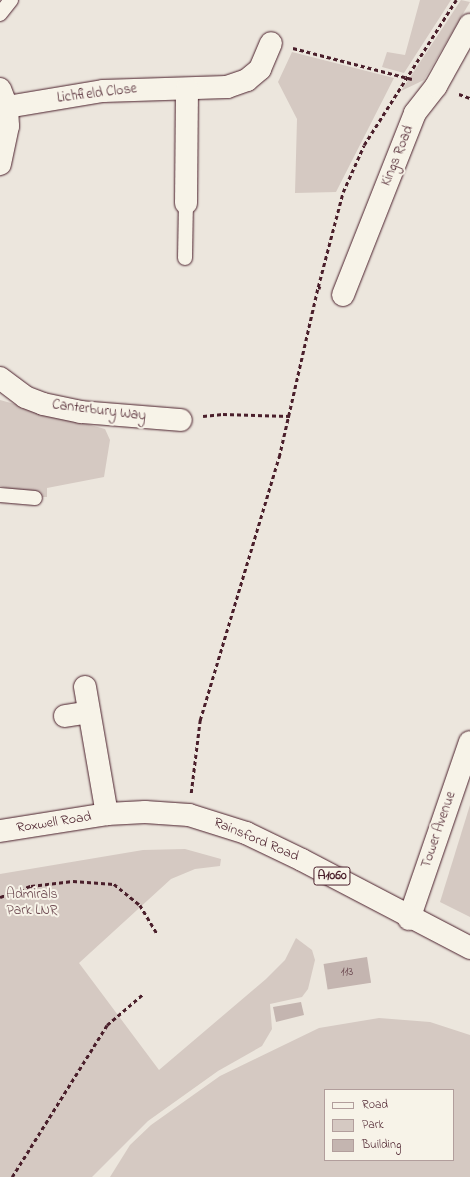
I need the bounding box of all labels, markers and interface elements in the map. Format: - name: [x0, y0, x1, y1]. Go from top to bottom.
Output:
- street label: Lichfield Close: [56, 81, 138, 107]
- street label: Kings Road: [378, 123, 418, 189]
- street label: Canterbury Way: [51, 397, 147, 425]
- street label: Tower Avenue: [418, 789, 460, 871]
- street label: Roxwell Road: [15, 809, 93, 837]
- street label: Rainsford Road: [211, 815, 301, 865]
- road number: A1060: [313, 865, 351, 887]
- park label: Admirals Park LNR: [6, 887, 58, 920]
- house number: 113: [341, 966, 353, 980]
- legend: [324, 1089, 454, 1161]
- text: Road: [362, 1096, 388, 1114]
- text: Park: [362, 1116, 384, 1134]
- text: Building: [362, 1136, 401, 1154]

